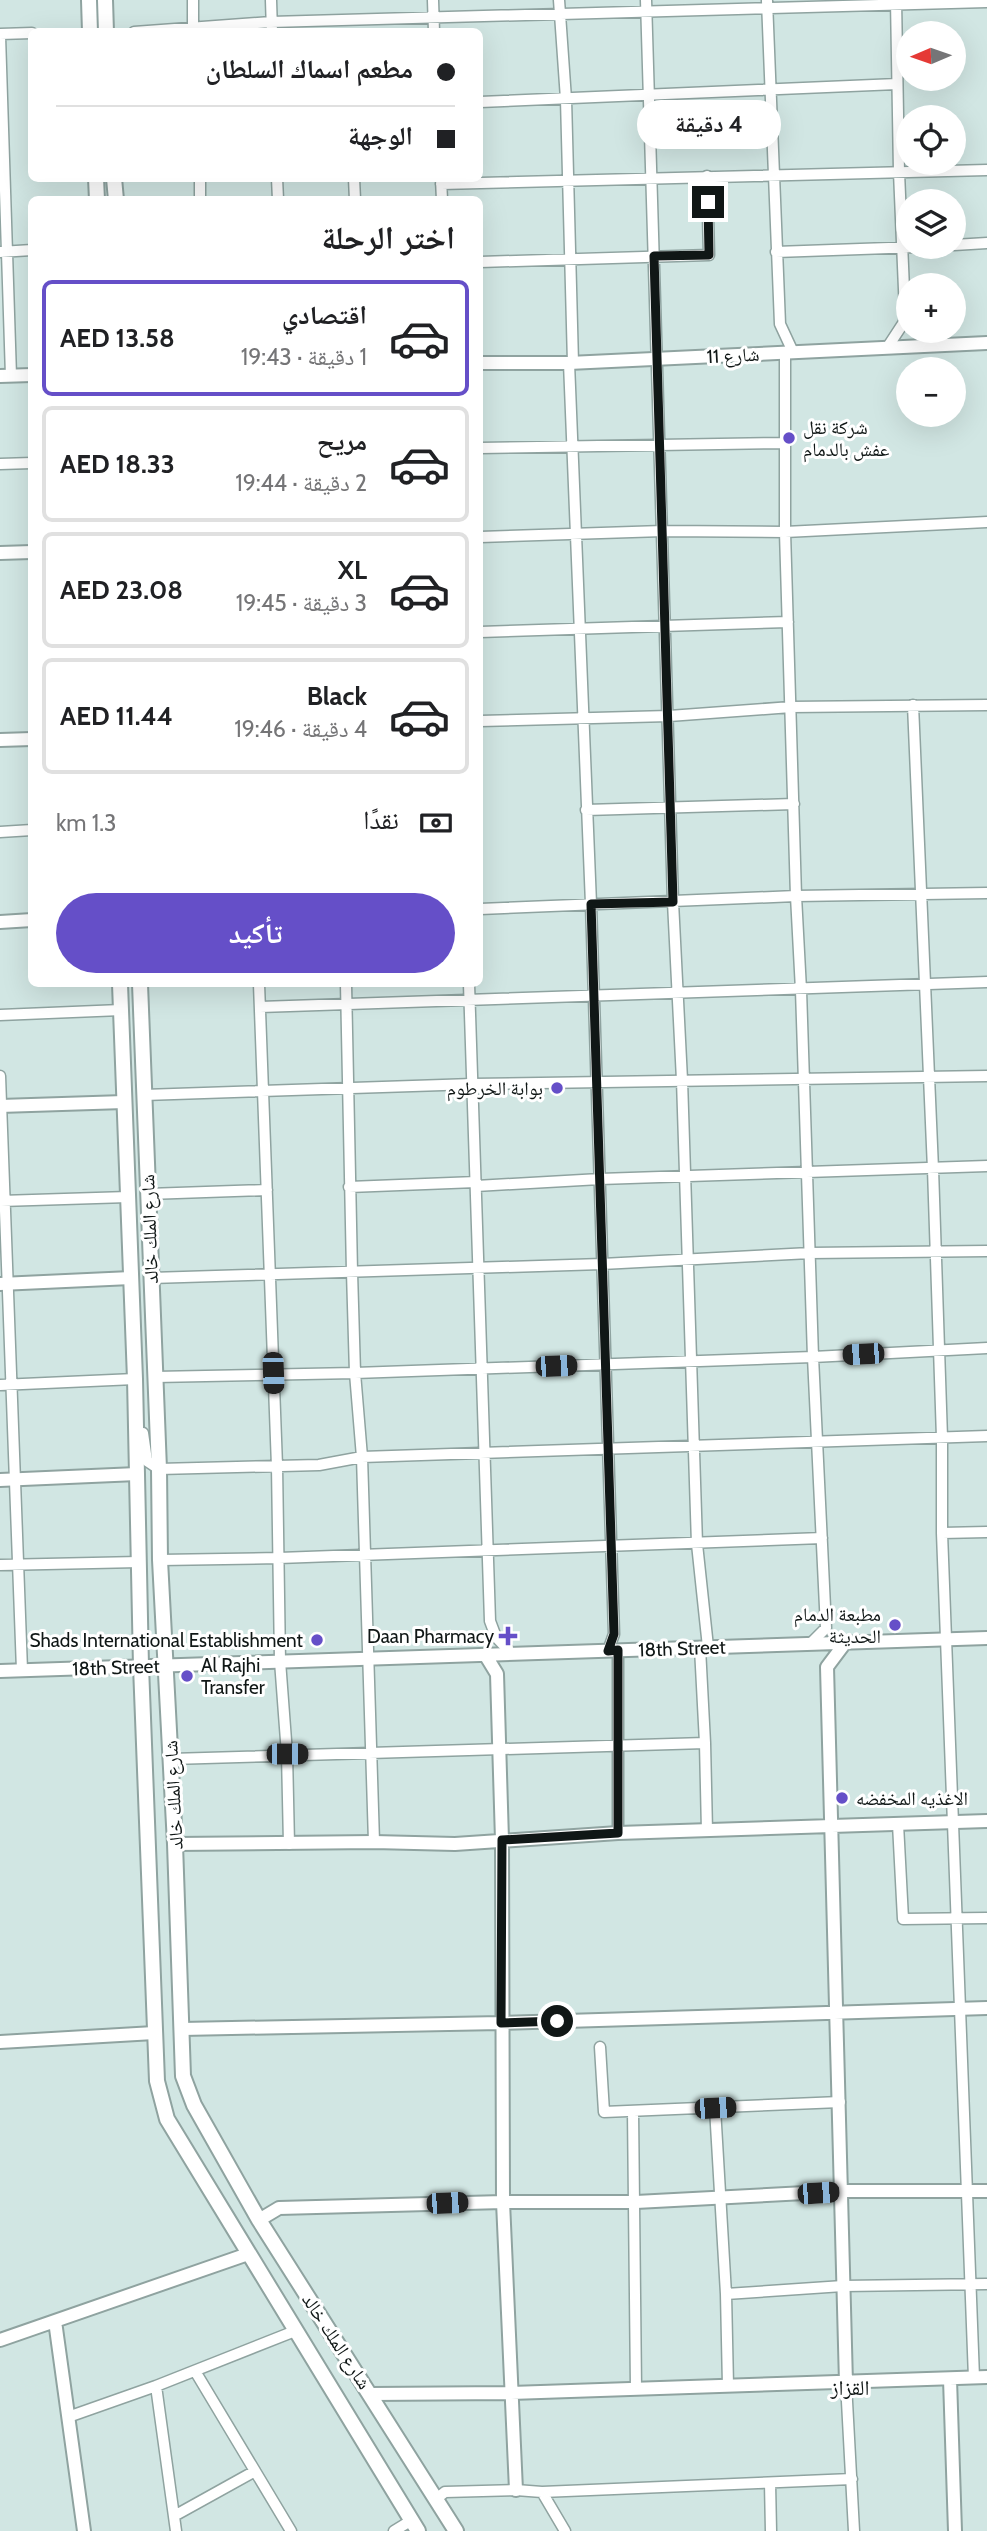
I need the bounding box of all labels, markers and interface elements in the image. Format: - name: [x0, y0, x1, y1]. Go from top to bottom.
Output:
- north arrow: [896, 21, 966, 91]
- map controls: [896, 21, 966, 427]
- text: مطعم اسماك السلطان: [206, 53, 413, 85]
- callout: 4 دقيقة: [636, 100, 780, 150]
- button: locate: [896, 105, 966, 175]
- text: 4 دقيقة: [675, 110, 743, 138]
- text: الوجهة: [348, 120, 413, 152]
- route end: [692, 186, 724, 218]
- button: layers: [896, 189, 966, 259]
- text: اختر الرحلة: [322, 218, 455, 257]
- button: +: [896, 273, 966, 343]
- text: اقتصادي: [282, 299, 367, 331]
- icon: car: [388, 307, 451, 370]
- text: AED 13.58: [60, 322, 175, 354]
- text: 1 دقيقة · 19:43: [241, 343, 367, 371]
- street label: شارع 11: [706, 343, 760, 368]
- button: −: [896, 357, 966, 427]
- place label: شركة نقل عفش بالدمام: [803, 416, 890, 463]
- text: مريح: [317, 425, 367, 457]
- marker: شركة نقل عفش بالدمام: [781, 430, 797, 446]
- icon: car: [388, 433, 451, 496]
- text: AED 18.33: [60, 448, 175, 480]
- text: 2 دقيقة · 19:44: [235, 469, 367, 497]
- text: XL: [338, 554, 367, 586]
- icon: car: [388, 559, 451, 622]
- text: AED 23.08: [60, 574, 183, 606]
- text: 3 دقيقة · 19:45: [236, 589, 367, 617]
- text: Black: [307, 680, 367, 712]
- icon: car: [388, 685, 451, 748]
- text: AED 11.44: [60, 700, 173, 732]
- text: 4 دقيقة · 19:46: [234, 715, 367, 743]
- text: نقدًا: [363, 804, 399, 836]
- icon: cash: [417, 804, 455, 842]
- text: 1.3 km: [56, 809, 116, 837]
- button: تأكيد: [56, 893, 455, 973]
- place label: بوابة الخرطوم: [447, 1077, 543, 1102]
- marker: بوابة الخرطوم: [549, 1080, 565, 1096]
- street label: شارع الملك خالد: [136, 1174, 163, 1284]
- car: [842, 1342, 885, 1366]
- car: [262, 1352, 285, 1394]
- car: [535, 1355, 578, 1377]
- place label: مطبعة الدمام الحديثة: [794, 1603, 881, 1648]
- marker: مطبعة الدمام الحديثة: [887, 1617, 903, 1633]
- place label: Daan Pharmacy: [367, 1625, 494, 1648]
- marker: Daan Pharmacy: [500, 1628, 516, 1644]
- place label: Shads International Establishment: [29, 1629, 304, 1652]
- marker: Shads International Establishment: [309, 1632, 325, 1648]
- street label: 18th Street: [638, 1635, 727, 1662]
- street label: 18th Street: [72, 1654, 161, 1681]
- place label: Al Rajhi Transfer: [201, 1654, 265, 1699]
- marker: Al Rajhi Transfer: [179, 1668, 195, 1684]
- street label: شارع الملك خالد: [159, 1740, 188, 1850]
- car: [267, 1744, 309, 1765]
- place label: الاغذيه المخفضه: [856, 1787, 968, 1810]
- marker: الاغذيه المخفضه: [834, 1790, 850, 1806]
- route start: [541, 2005, 573, 2037]
- car: [694, 2096, 737, 2120]
- car: [797, 2181, 840, 2205]
- car: [426, 2192, 469, 2214]
- street label: شارع الملك خالد: [297, 2289, 376, 2394]
- district label: القزاز: [829, 2375, 870, 2400]

